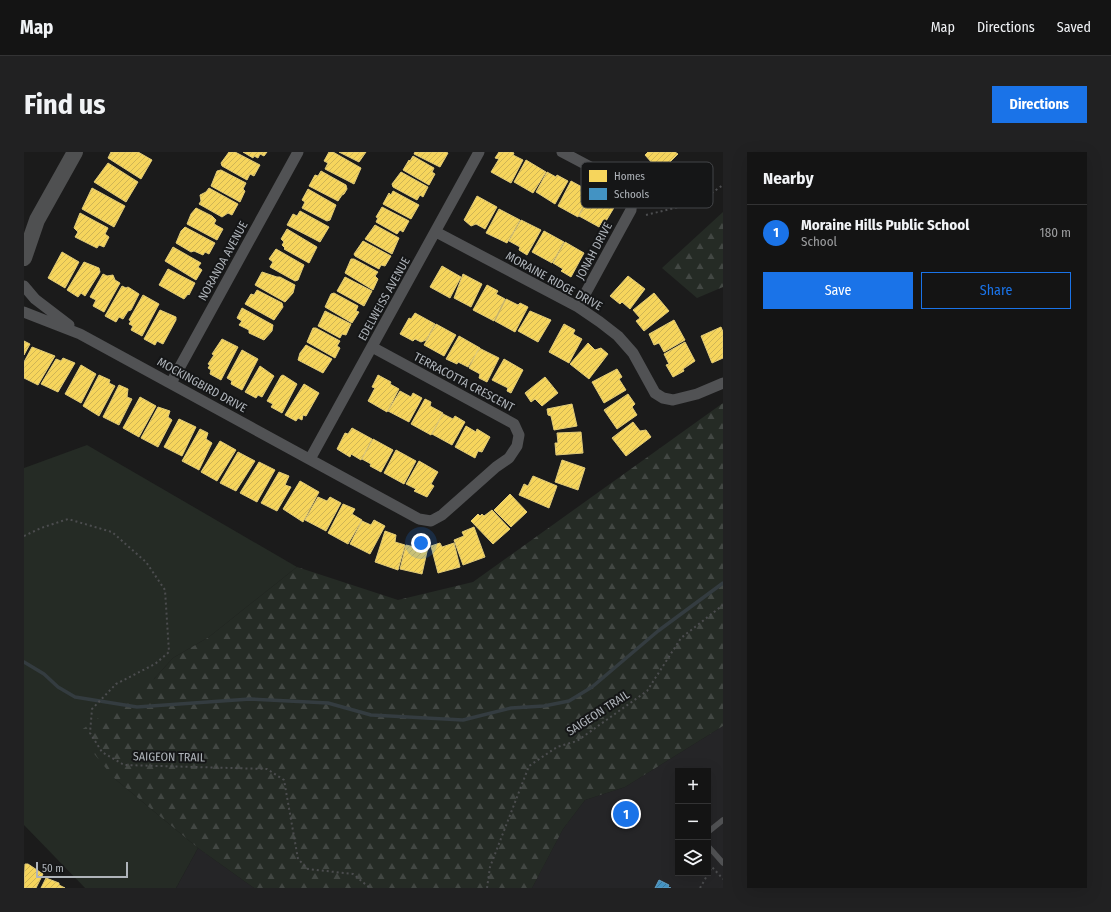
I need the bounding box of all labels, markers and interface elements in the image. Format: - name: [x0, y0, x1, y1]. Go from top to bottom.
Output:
- text: Map: [20, 16, 53, 39]
- text: Map: [931, 19, 955, 36]
- text: Directions: [977, 19, 1035, 36]
- text: Saved: [1057, 19, 1091, 36]
- button: Directions: [992, 86, 1087, 123]
- text: Find us: [24, 88, 106, 121]
- legend: [581, 162, 713, 208]
- text: Nearby: [763, 168, 814, 189]
- text: Homes: [614, 170, 645, 183]
- text: Schools: [614, 188, 649, 201]
- text: Moraine Hills Public School: [801, 216, 969, 234]
- street label: NORANDA AVENUE: [195, 218, 251, 303]
- street label: JONAH DRIVE: [573, 220, 615, 282]
- text: 1: [773, 225, 779, 240]
- text: 180 m: [1040, 225, 1071, 240]
- text: School: [801, 234, 837, 249]
- street label: MORAINE RIDGE DRIVE: [503, 249, 605, 313]
- street label: EDELWEISS AVENUE: [355, 255, 413, 343]
- button: Save: [763, 272, 913, 309]
- button: Share: [921, 272, 1071, 309]
- street label: TERRACOTTA CRESCENT: [411, 350, 517, 415]
- street label: MOCKINGBIRD DRIVE: [155, 355, 250, 416]
- your location: [411, 533, 431, 553]
- street label: SAIGEON TRAIL: [564, 687, 633, 739]
- street label: SAIGEON TRAIL: [133, 749, 206, 765]
- map controls: [675, 768, 711, 876]
- button: +: [675, 768, 711, 804]
- pin: 1: [613, 799, 639, 829]
- button: −: [675, 804, 711, 840]
- button: layers: [675, 840, 711, 876]
- scale bar: [36, 860, 128, 879]
- text: 50 m: [42, 862, 64, 875]

